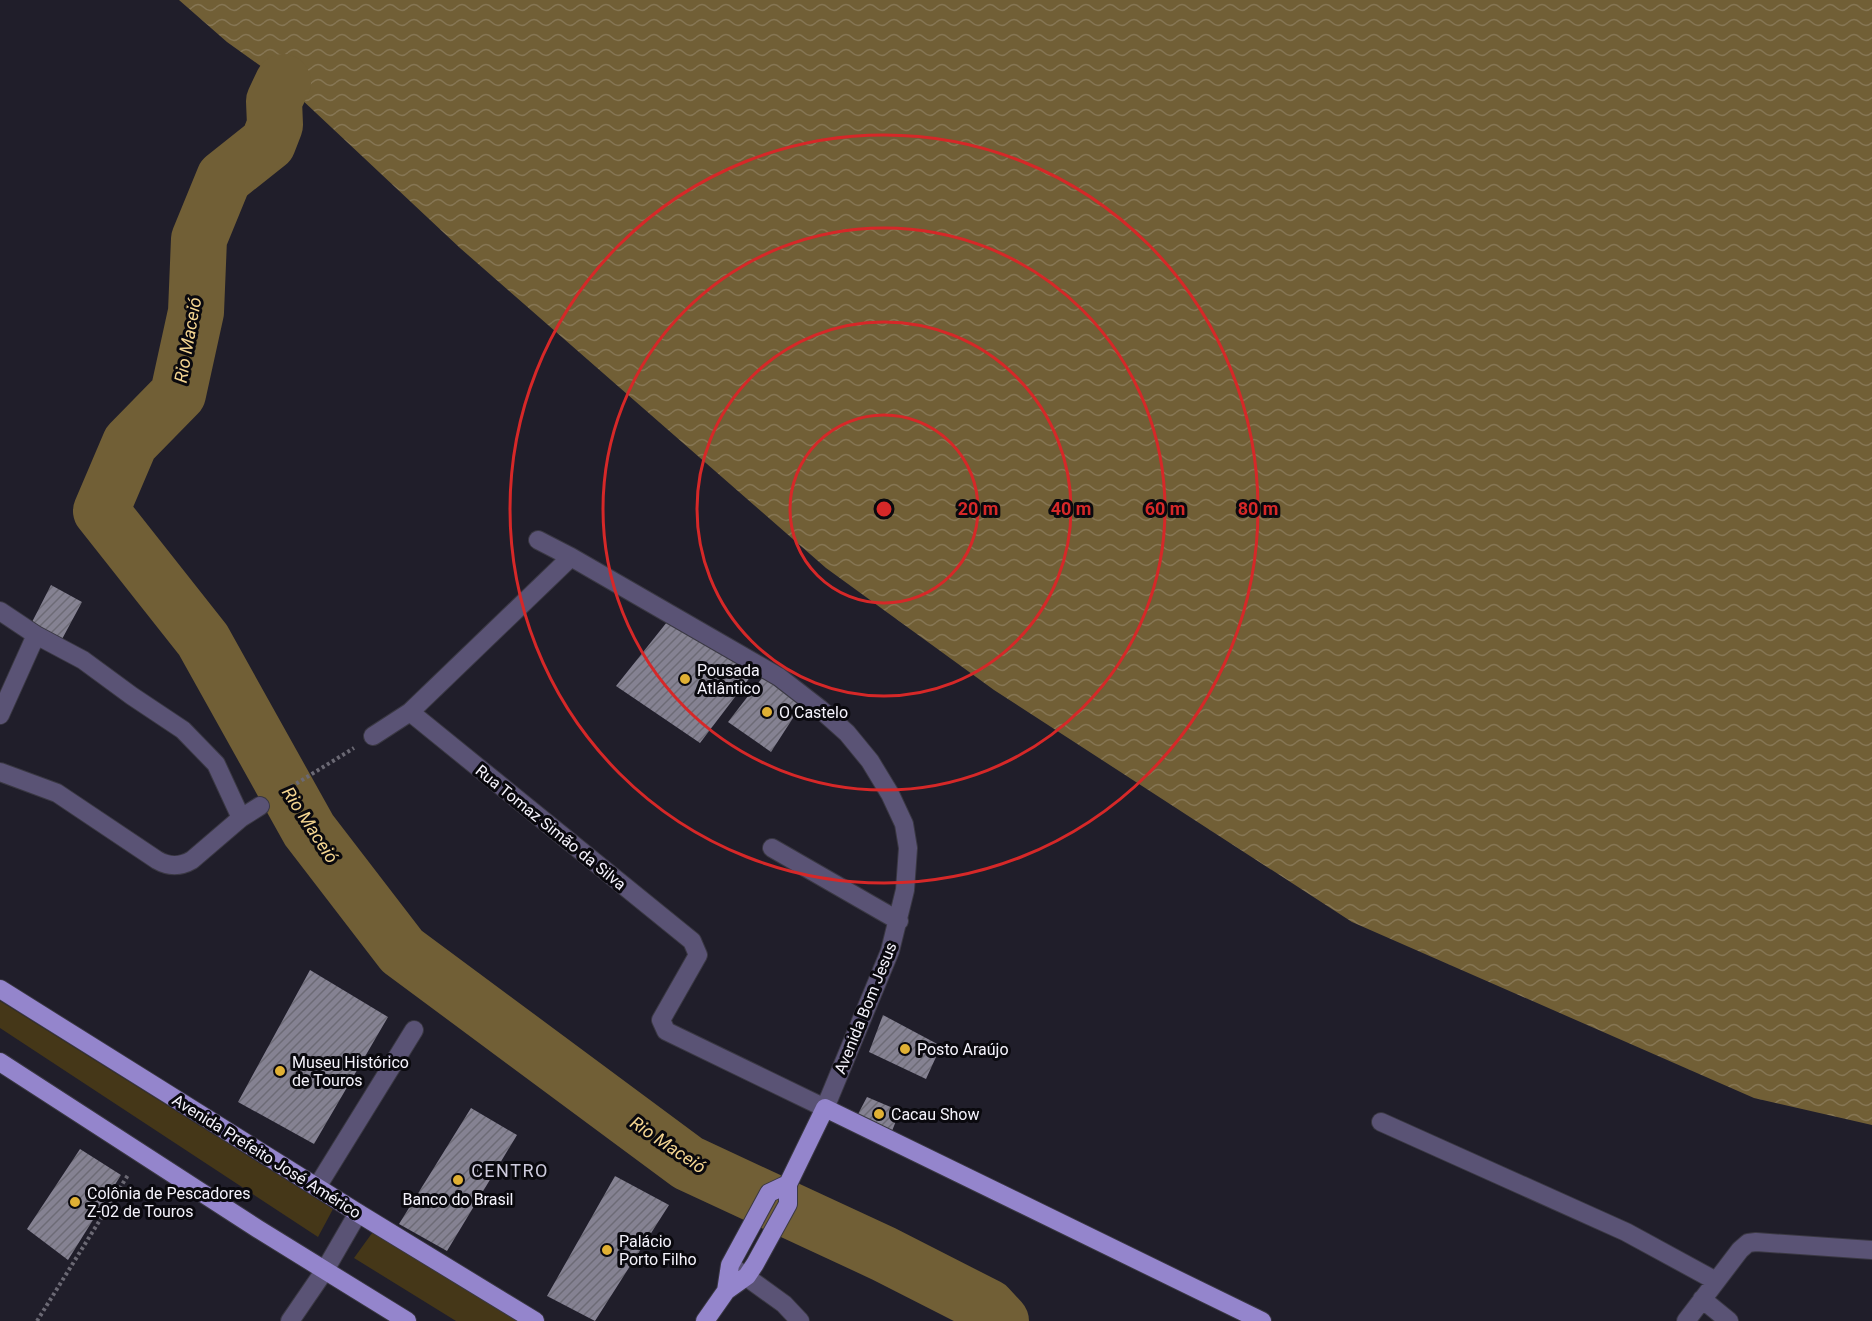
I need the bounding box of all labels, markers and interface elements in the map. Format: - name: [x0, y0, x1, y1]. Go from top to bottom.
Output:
- water label: Rio Maceió: [170, 295, 205, 384]
- text: 20 m: [958, 498, 998, 519]
- text: 40 m: [1051, 498, 1091, 519]
- text: 60 m: [1145, 498, 1185, 519]
- text: 80 m: [1238, 498, 1278, 519]
- centre of rings: [874, 499, 894, 519]
- place label: Pousada Atlântico: [697, 661, 761, 698]
- marker: Pousada Atlântico: [678, 672, 692, 686]
- place label: O Castelo: [779, 703, 848, 722]
- marker: O Castelo: [760, 705, 774, 719]
- street label: Rua Tomaz Simão da Silva: [472, 761, 630, 894]
- water label: Rio Maceió: [278, 783, 343, 867]
- street label: Avenida Bom Jesus: [830, 940, 901, 1077]
- place label: Posto Araújo: [917, 1040, 1009, 1059]
- marker: Posto Araújo: [898, 1042, 912, 1056]
- place label: Museu Histórico de Touros: [292, 1053, 409, 1090]
- marker: Museu Histórico de Touros: [273, 1064, 287, 1078]
- street label: Avenida Prefeito José Américo: [169, 1090, 365, 1222]
- place label: Cacau Show: [891, 1105, 979, 1124]
- marker: Cacau Show: [872, 1107, 886, 1121]
- water label: Rio Maceió: [626, 1112, 710, 1178]
- district label: CENTRO: [471, 1160, 549, 1181]
- marker: Banco do Brasil: [451, 1173, 465, 1187]
- place label: Colônia de Pescadores Z-02 de Touros: [87, 1184, 250, 1221]
- place label: Banco do Brasil: [403, 1190, 513, 1209]
- marker: Colônia de Pescadores Z-02 de Touros: [68, 1195, 82, 1209]
- place label: Palácio Porto Filho: [619, 1232, 697, 1269]
- marker: Palácio Porto Filho: [600, 1243, 614, 1257]

